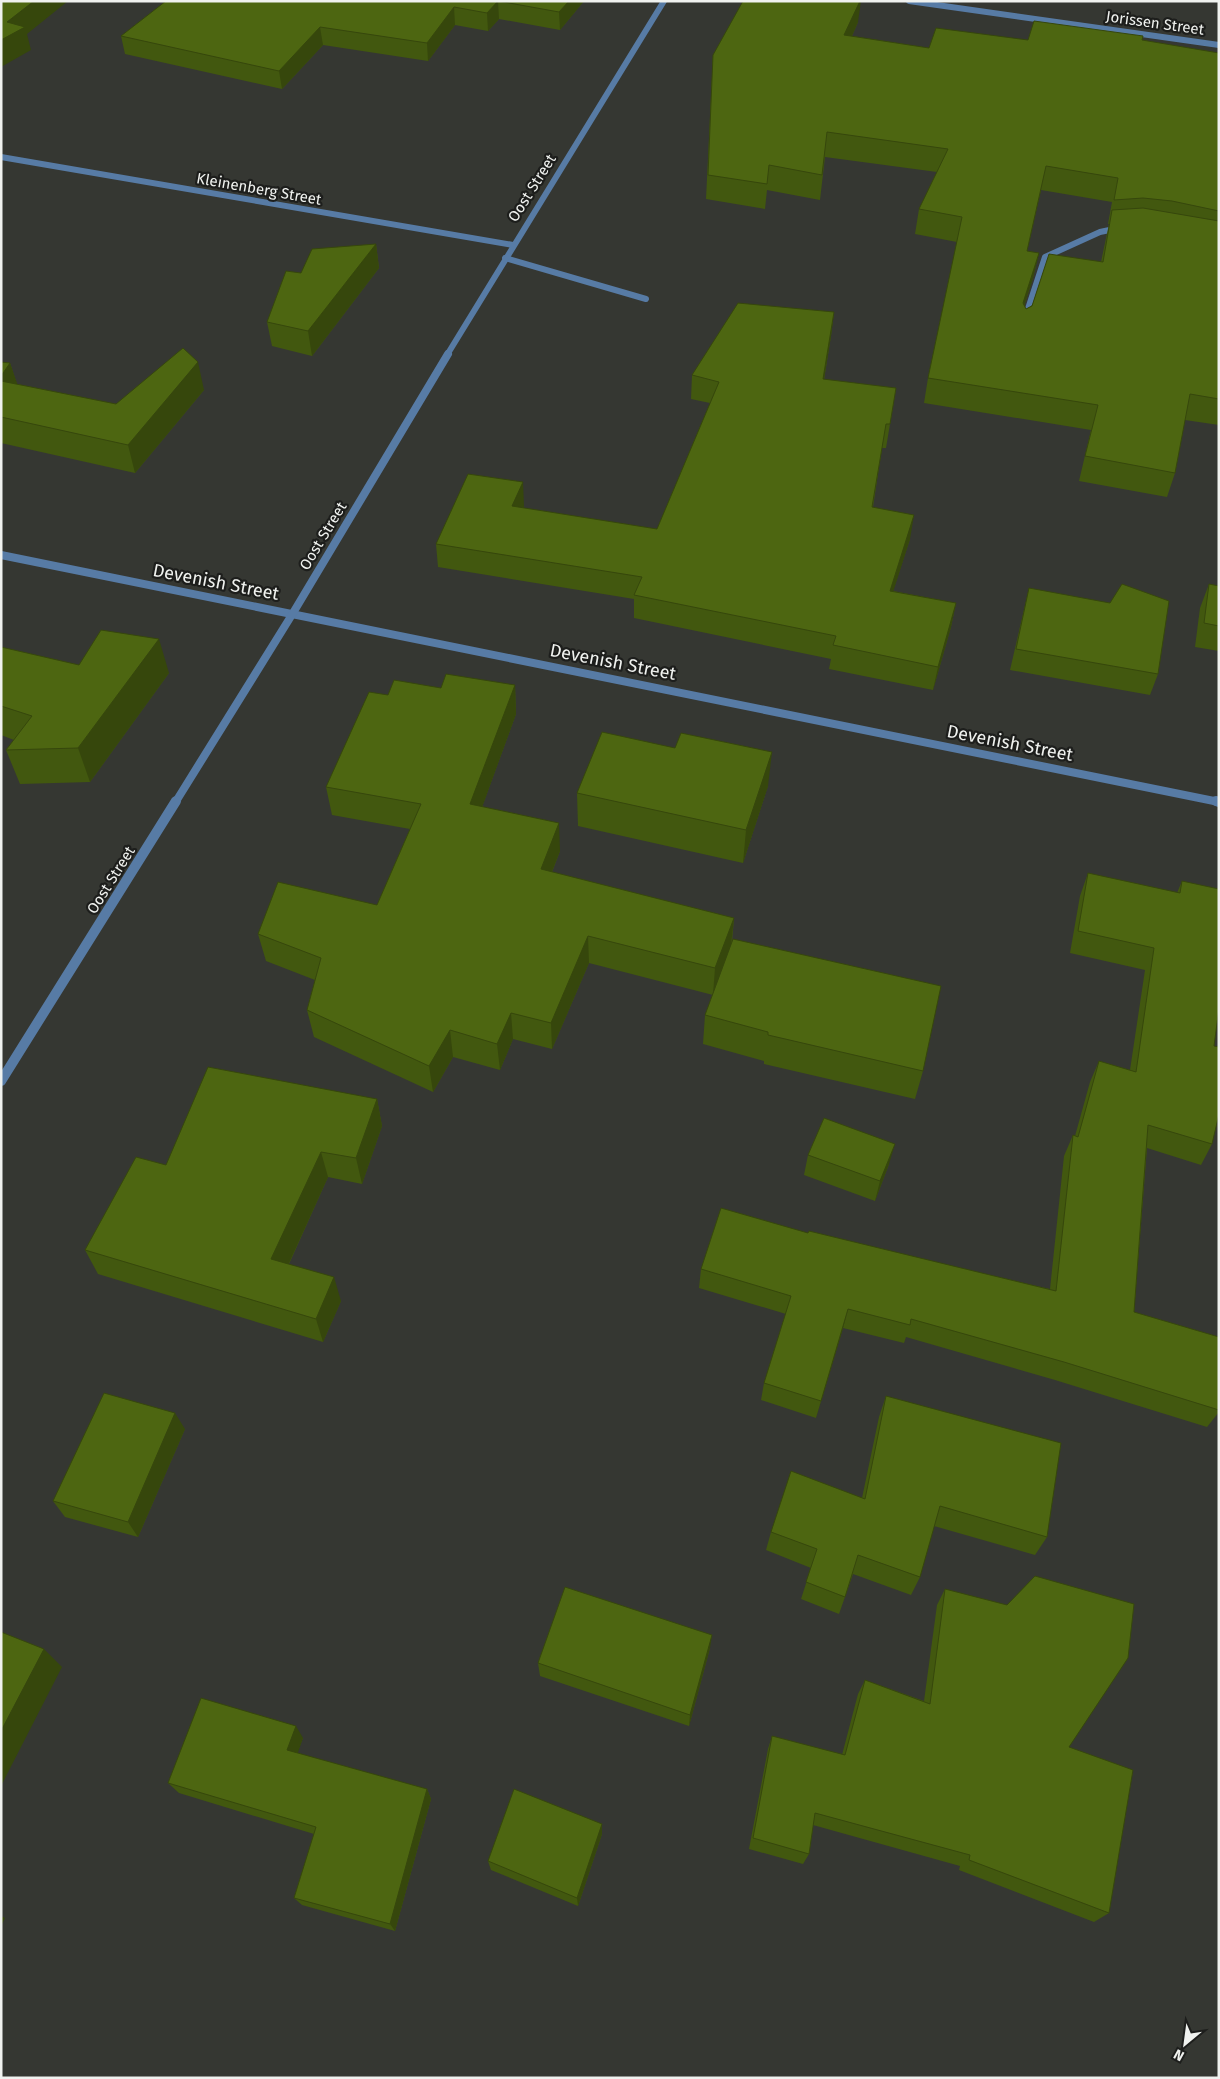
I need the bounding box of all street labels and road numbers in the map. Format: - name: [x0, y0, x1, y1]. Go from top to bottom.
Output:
- street label: Jorissen Street: [1105, 7, 1206, 39]
- street label: Oost Street: [504, 150, 560, 225]
- street label: Kleinenberg Street: [195, 169, 323, 209]
- street label: Oost Street: [296, 498, 351, 573]
- street label: Devenish Street: [151, 559, 281, 605]
- street label: Devenish Street: [548, 639, 678, 685]
- street label: Devenish Street: [945, 720, 1075, 766]
- street label: Oost Street: [83, 842, 139, 917]

